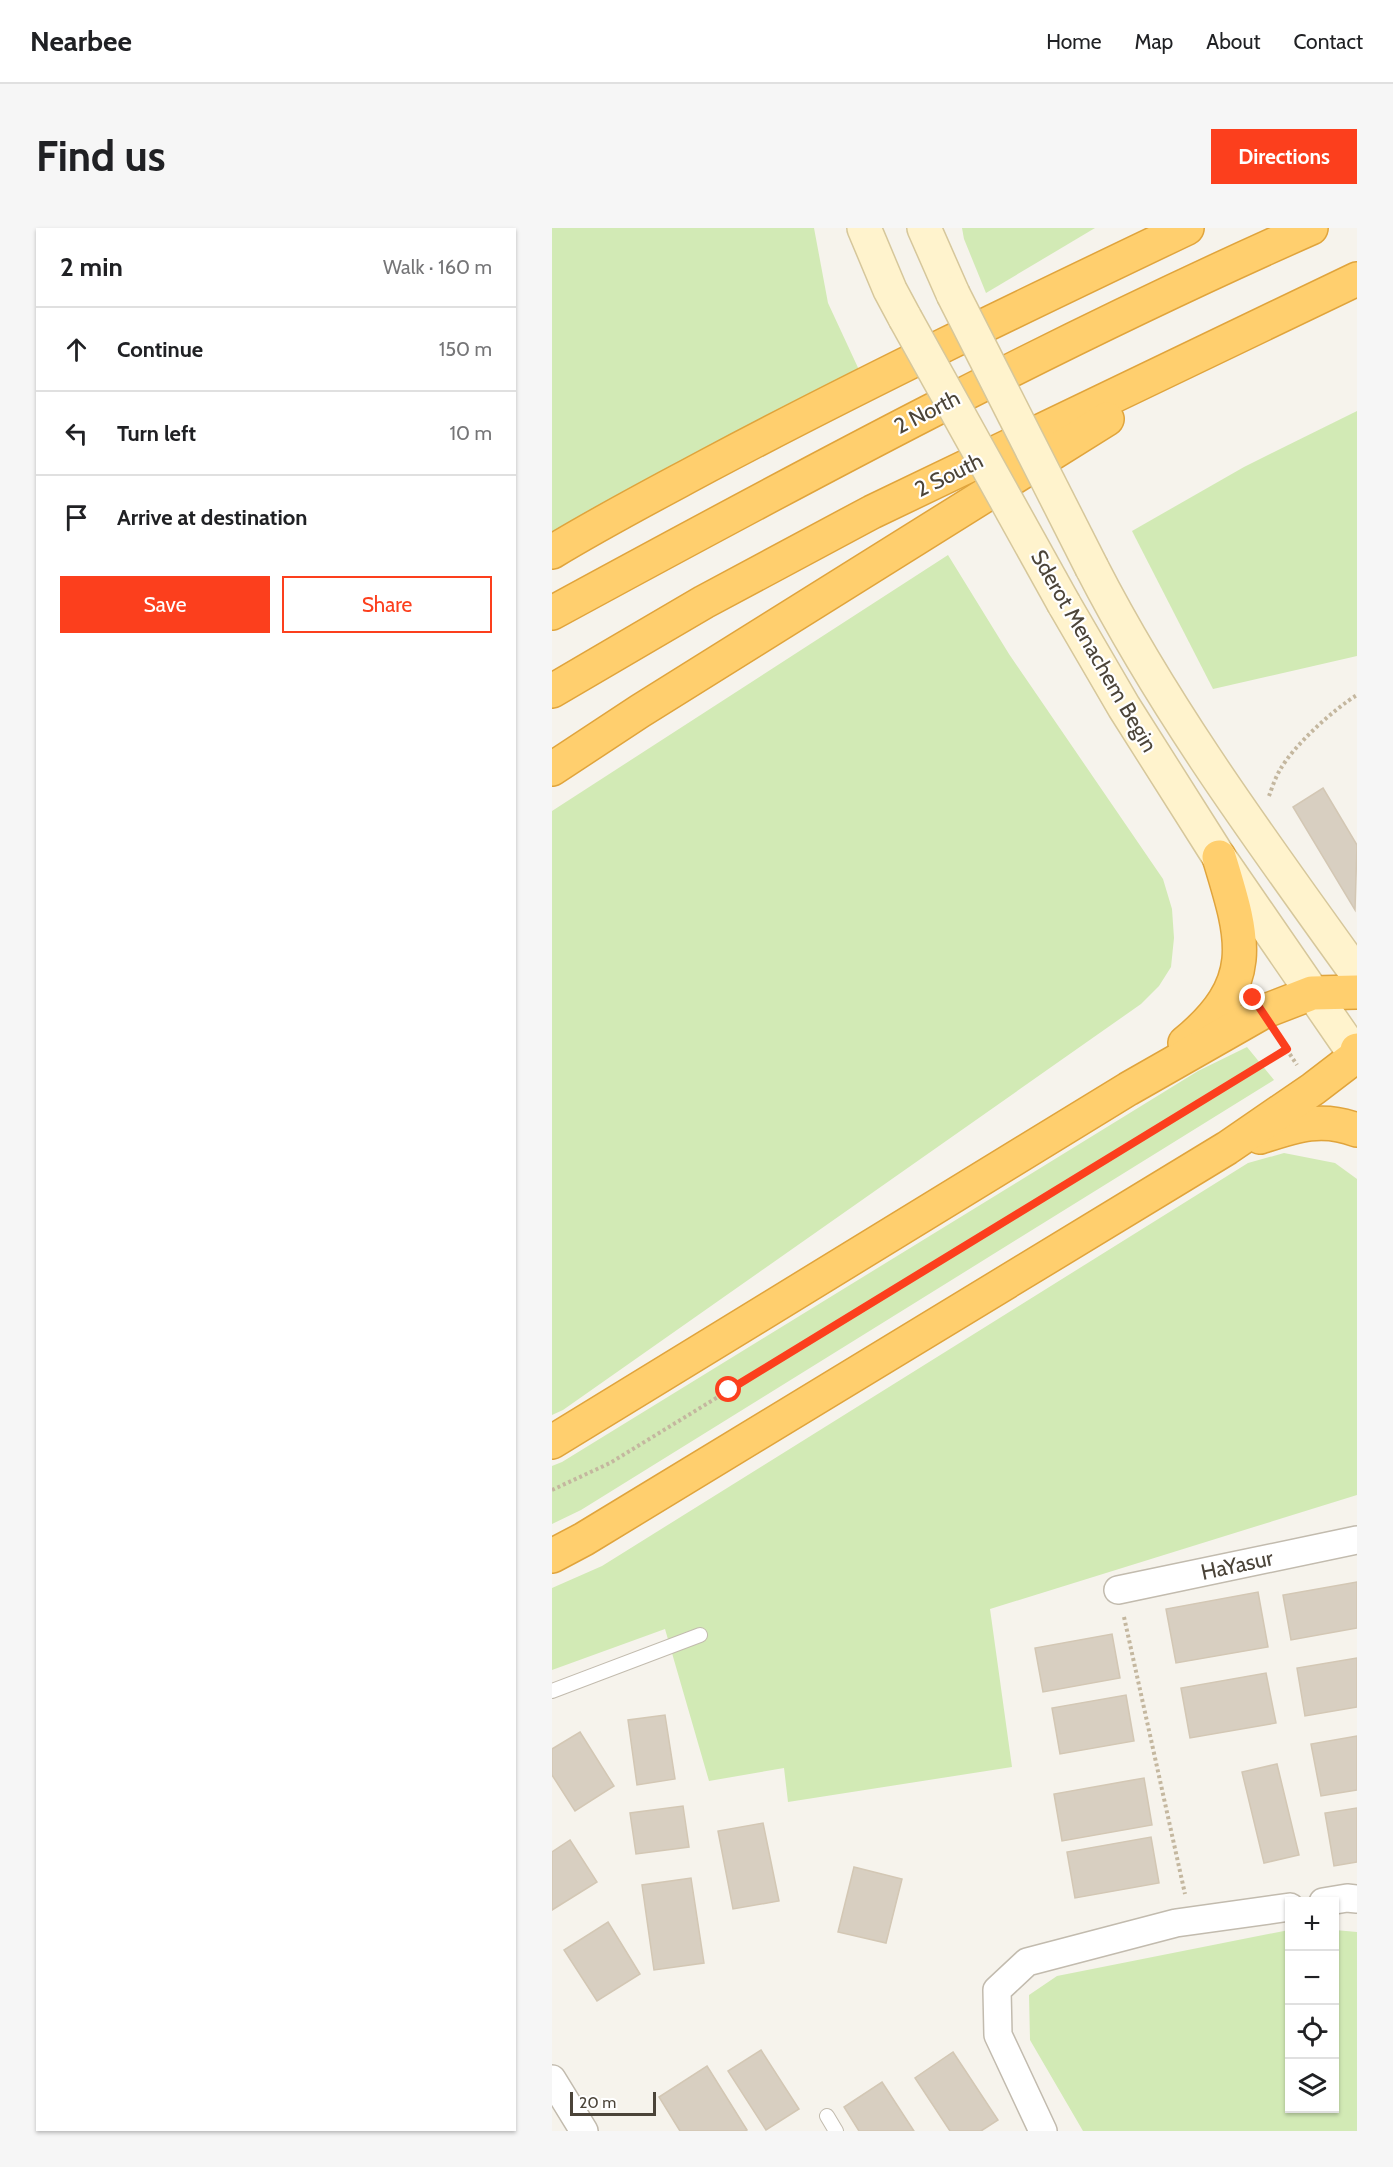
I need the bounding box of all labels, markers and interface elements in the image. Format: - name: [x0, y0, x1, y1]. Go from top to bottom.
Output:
- text: Nearbee: [30, 24, 132, 58]
- text: Home: [1046, 29, 1102, 54]
- text: Map: [1135, 29, 1173, 54]
- text: About: [1206, 29, 1260, 54]
- text: Contact: [1293, 29, 1363, 54]
- button: Directions: [1211, 129, 1357, 184]
- text: Find us: [36, 130, 165, 182]
- text: 2 min: [60, 251, 123, 283]
- text: Walk · 160 m: [383, 255, 492, 279]
- icon: ahead: [60, 333, 93, 366]
- text: Continue: [117, 336, 203, 363]
- text: 150 m: [439, 337, 492, 361]
- street label: 2 North: [890, 384, 964, 440]
- icon: left: [60, 417, 93, 450]
- text: Turn left: [117, 420, 196, 447]
- text: 10 m: [449, 421, 492, 445]
- street label: 2 South: [911, 447, 987, 503]
- icon: arrive: [60, 501, 93, 534]
- text: Arrive at destination: [117, 504, 307, 531]
- street label: Sderot Menachem Begin: [1025, 545, 1163, 757]
- button: Save: [60, 576, 270, 633]
- button: Share: [282, 576, 492, 633]
- route end: [1239, 984, 1265, 1010]
- route start: [715, 1376, 741, 1402]
- street label: HaYasur: [1198, 1544, 1276, 1586]
- map controls: [1285, 1897, 1339, 2113]
- button: +: [1285, 1897, 1339, 1951]
- button: −: [1285, 1951, 1339, 2005]
- button: locate: [1285, 2005, 1339, 2059]
- button: layers: [1285, 2059, 1339, 2113]
- scale bar: [570, 2089, 656, 2116]
- text: 20 m: [579, 2093, 616, 2112]

